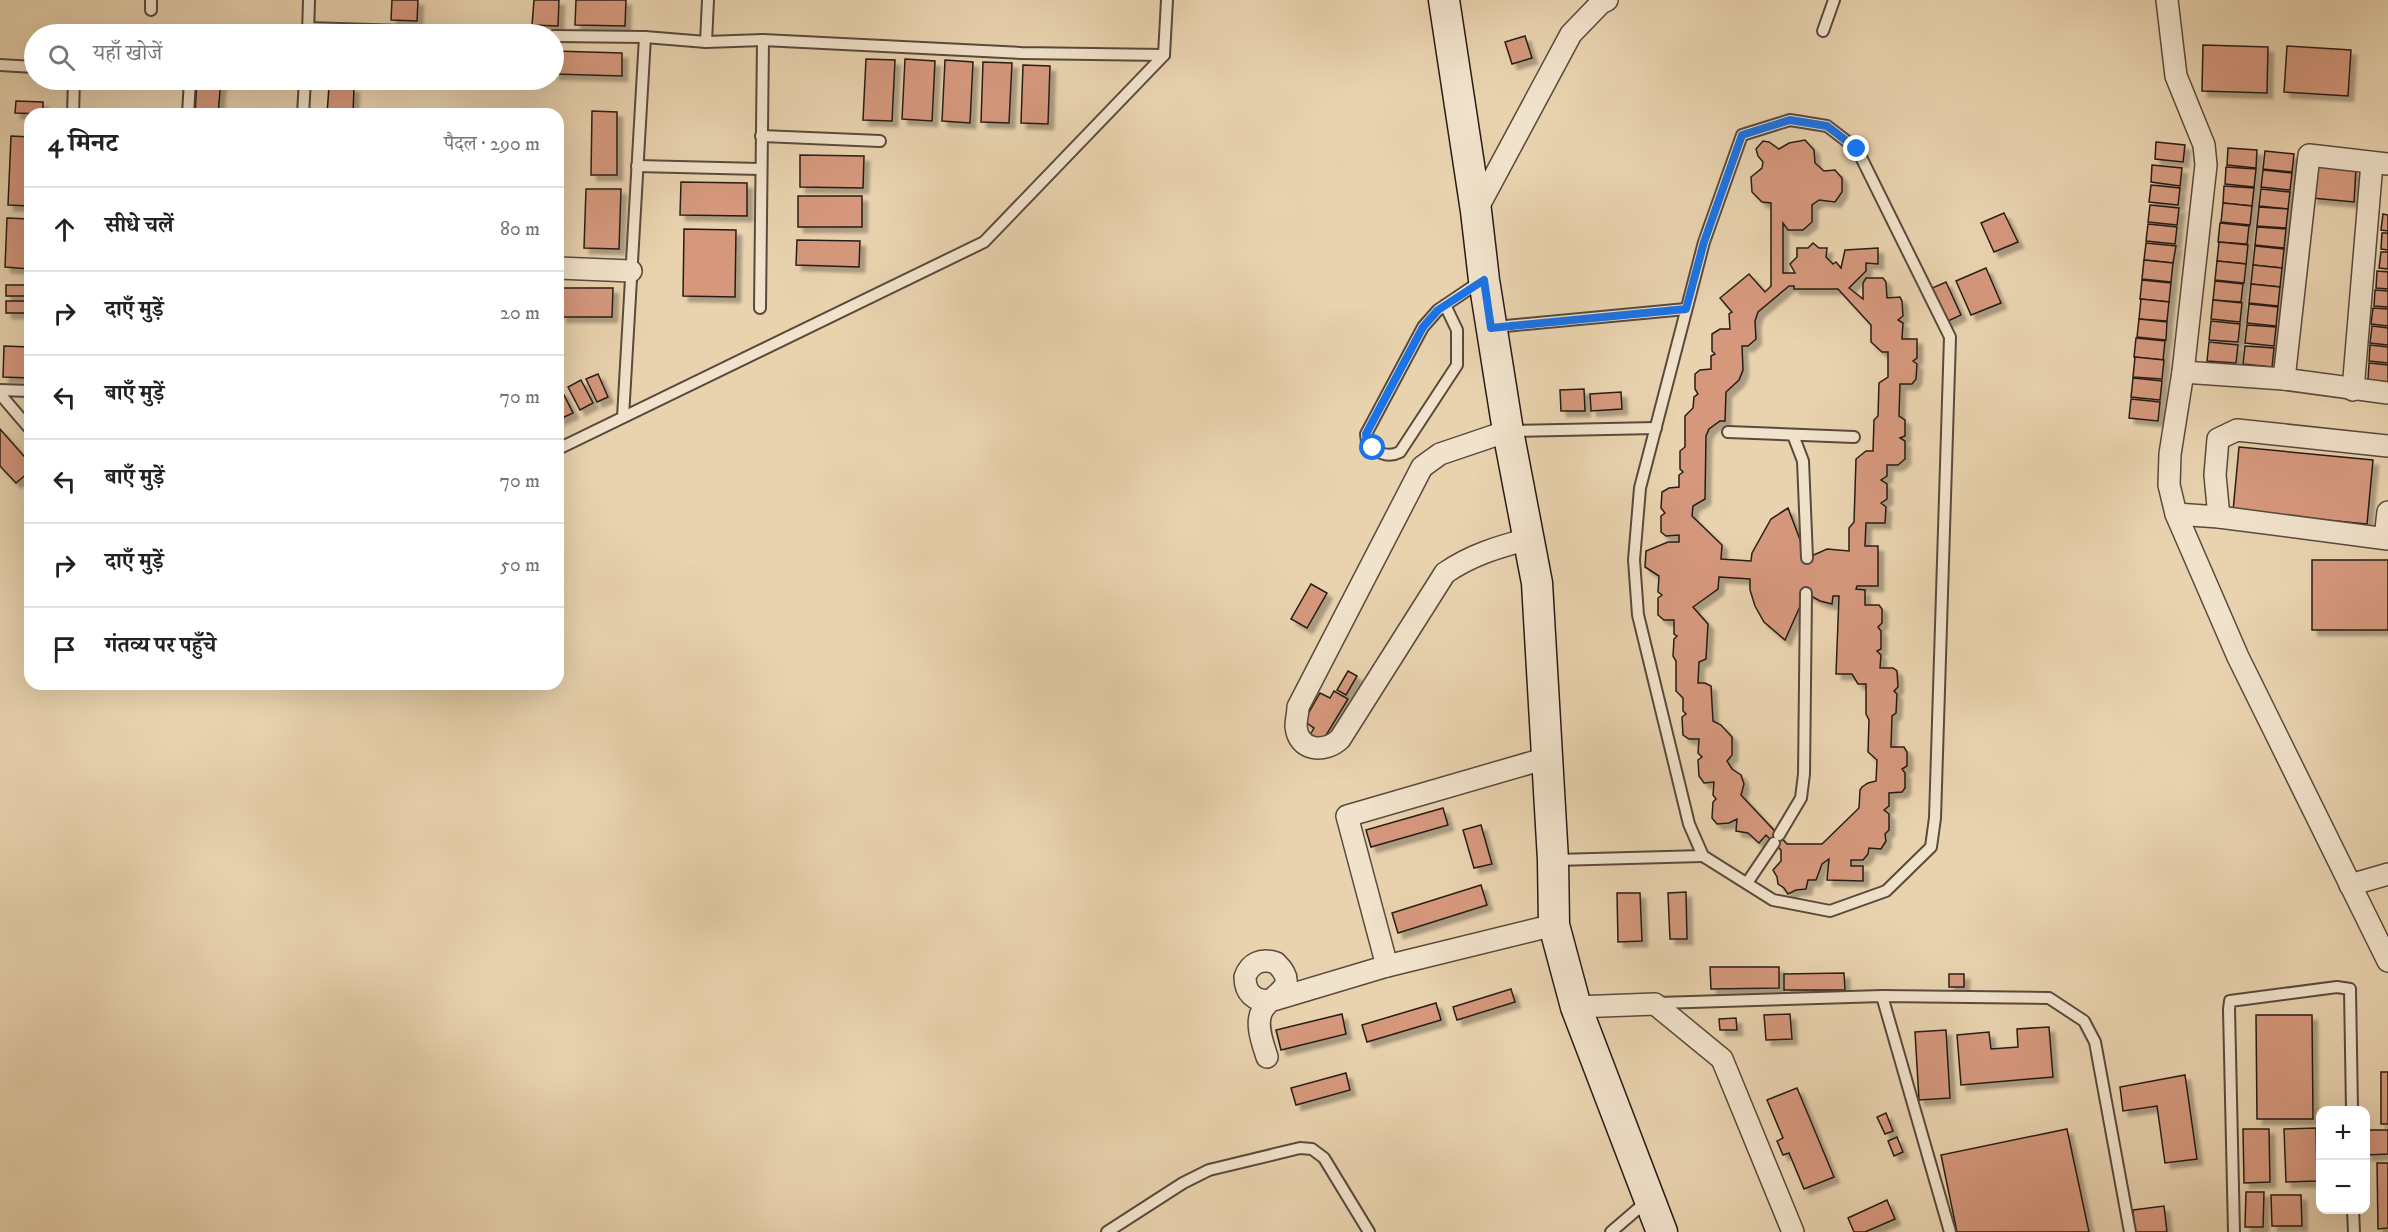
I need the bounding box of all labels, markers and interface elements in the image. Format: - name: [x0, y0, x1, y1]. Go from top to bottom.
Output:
- search box: [24, 24, 564, 90]
- text: यहाँ खोजें: [93, 40, 162, 67]
- icon: search: [45, 41, 78, 74]
- text: 4 मिनट: [48, 127, 118, 160]
- text: पैदल · 290 m: [444, 132, 540, 157]
- route end: [1843, 135, 1869, 161]
- text: सीधे चलें: [105, 212, 174, 239]
- icon: ahead: [48, 213, 81, 246]
- text: 80 m: [500, 217, 540, 242]
- text: दाएँ मुड़ें: [105, 296, 164, 323]
- icon: right: [48, 297, 81, 330]
- text: 20 m: [500, 301, 540, 326]
- text: बाएँ मुड़ें: [105, 380, 164, 407]
- icon: left: [48, 381, 81, 414]
- text: 70 m: [499, 385, 540, 410]
- route start: [1359, 434, 1385, 460]
- text: बाएँ मुड़ें: [105, 464, 164, 491]
- icon: left: [48, 465, 81, 498]
- text: 70 m: [499, 469, 540, 494]
- text: दाएँ मुड़ें: [105, 548, 164, 575]
- icon: right: [48, 549, 81, 582]
- text: 50 m: [500, 553, 540, 578]
- text: गंतव्य पर पहुँचे: [105, 632, 216, 659]
- icon: arrive: [48, 633, 81, 666]
- map controls: [2316, 1106, 2370, 1214]
- button: +: [2316, 1106, 2370, 1160]
- button: −: [2316, 1160, 2370, 1214]

